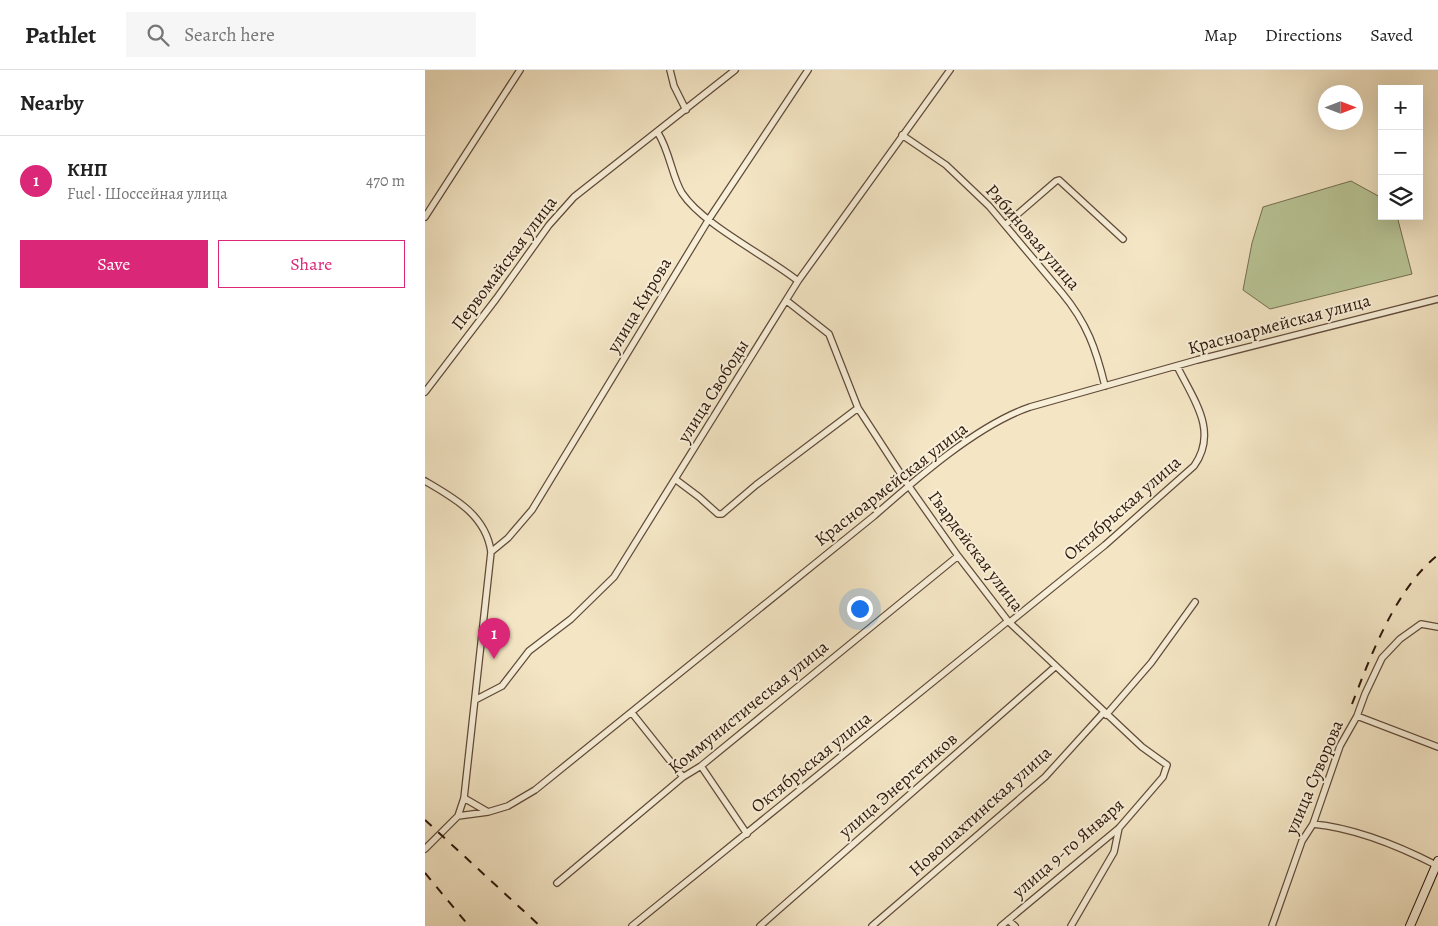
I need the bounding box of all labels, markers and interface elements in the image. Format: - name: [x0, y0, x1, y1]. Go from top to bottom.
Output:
- search box: [126, 12, 476, 57]
- text: Pathlet: [25, 19, 96, 51]
- icon: search: [144, 21, 172, 49]
- text: Search here: [184, 22, 275, 48]
- text: Map: [1204, 23, 1237, 47]
- text: Directions: [1265, 23, 1342, 47]
- text: Saved: [1370, 23, 1413, 47]
- north arrow: [1318, 85, 1363, 130]
- map controls: [1378, 85, 1423, 220]
- button: +: [1378, 85, 1423, 130]
- text: Nearby: [20, 89, 83, 117]
- button: −: [1378, 130, 1423, 175]
- text: КНП: [67, 157, 108, 183]
- text: 1: [33, 170, 39, 192]
- text: 470 m: [366, 170, 405, 192]
- button: layers: [1378, 175, 1423, 220]
- street label: Рябиновая улица: [980, 179, 1086, 296]
- text: Fuel · Шоссейная улица: [67, 183, 228, 205]
- street label: Первомайская улица: [446, 191, 563, 335]
- button: Save: [20, 240, 208, 288]
- button: Share: [218, 240, 405, 288]
- street label: улица Кирова: [601, 252, 677, 358]
- street label: Красноармейская улица: [1185, 288, 1374, 360]
- street label: улица Свободы: [671, 335, 754, 448]
- street label: Красноармейская улица: [809, 416, 973, 551]
- street label: Октябрьская улица: [1058, 450, 1186, 566]
- street label: Гвардейская улица: [923, 486, 1030, 617]
- your location: [847, 596, 873, 622]
- pin: 1: [478, 618, 510, 659]
- street label: Коммунистическая улица: [663, 634, 834, 779]
- street label: Октябрьская улица: [746, 705, 877, 818]
- street label: улица Суворова: [1279, 716, 1349, 839]
- street label: улица Энергетиков: [833, 727, 962, 844]
- street label: Новошахтинская улица: [904, 740, 1057, 882]
- street label: улица 9-го Января: [1006, 793, 1129, 904]

